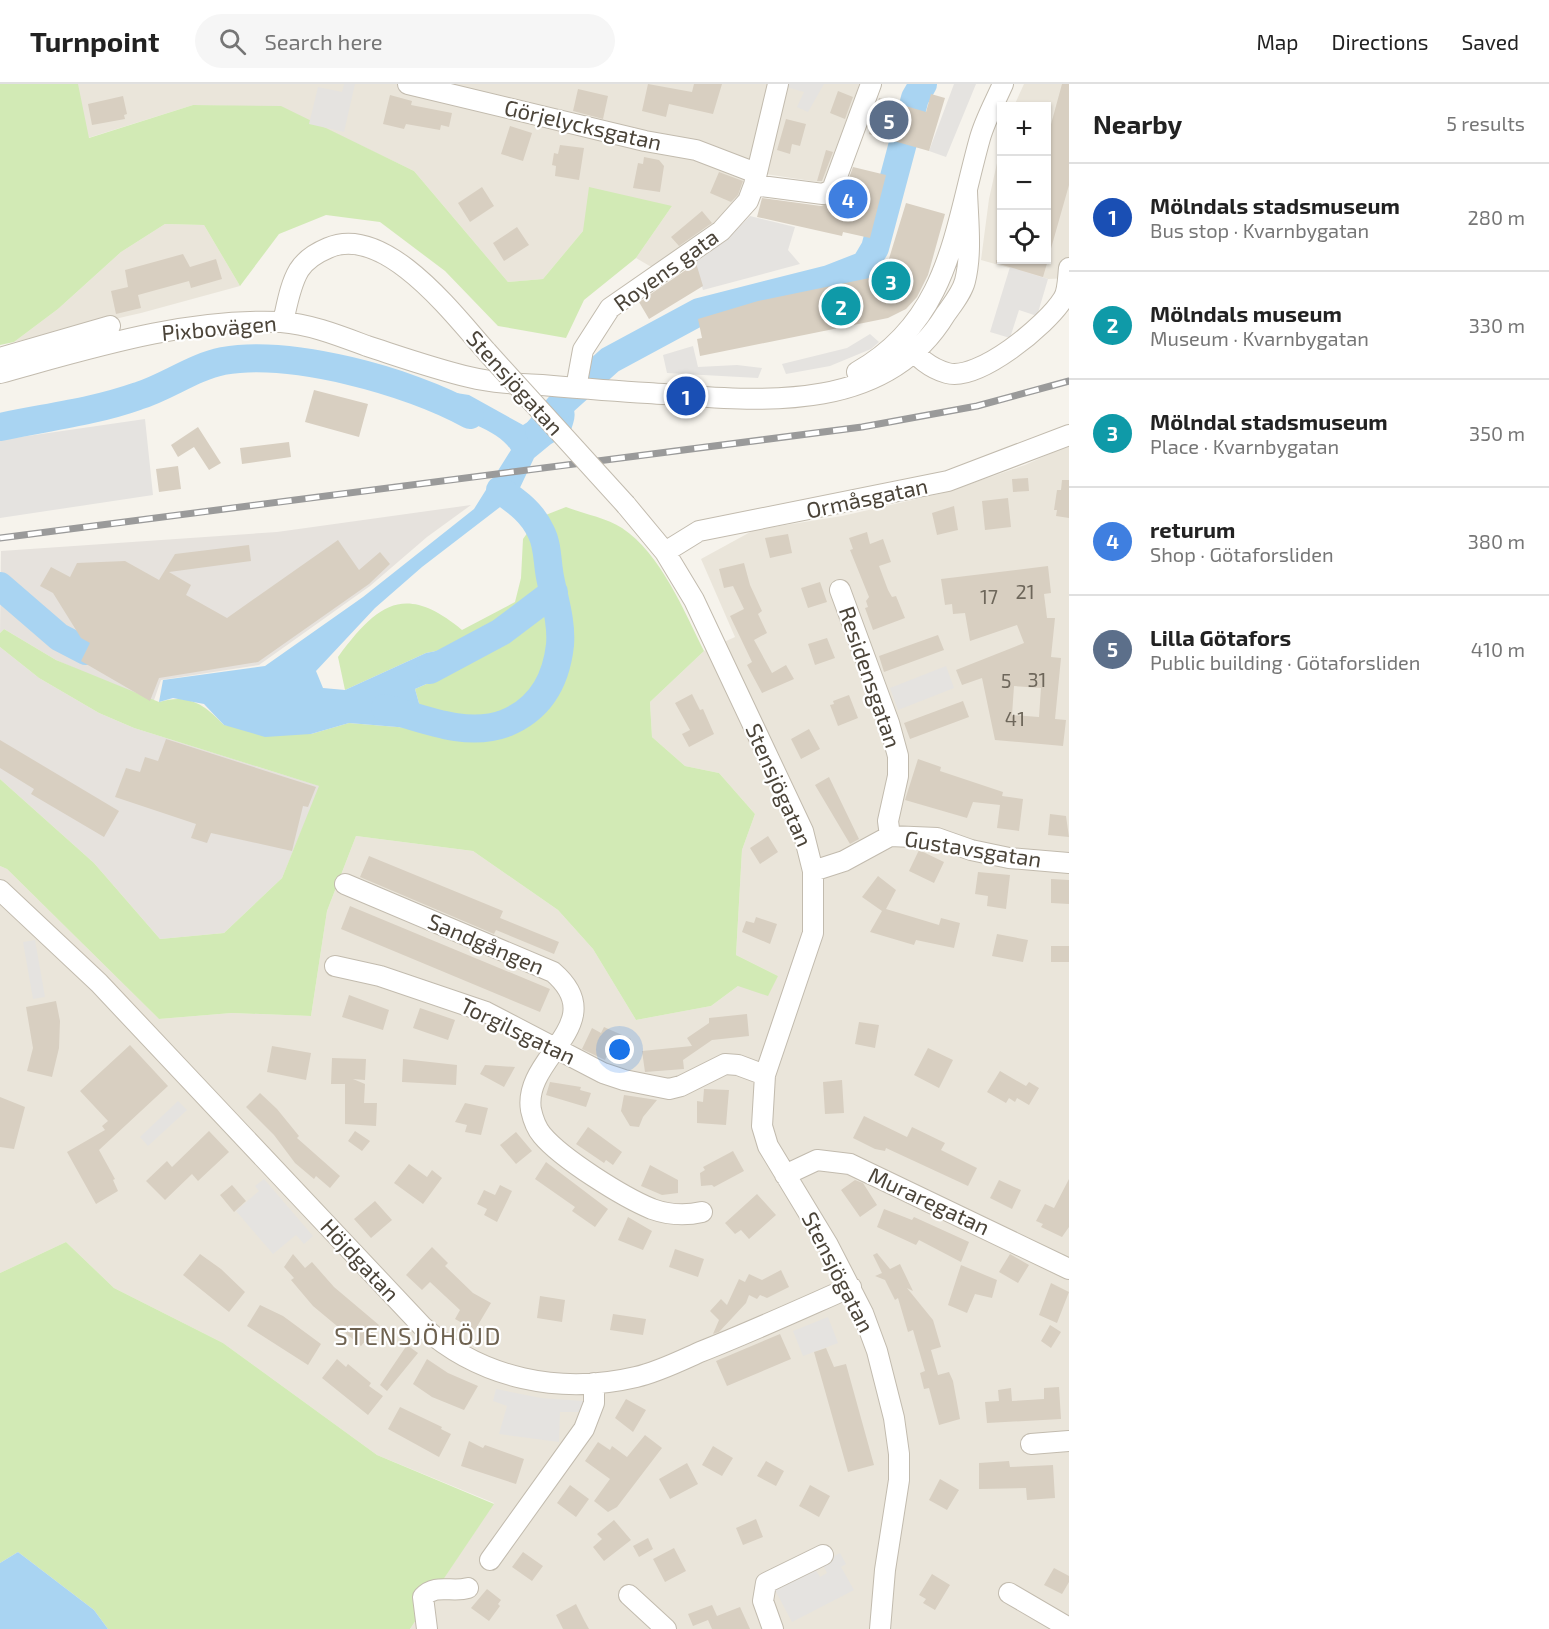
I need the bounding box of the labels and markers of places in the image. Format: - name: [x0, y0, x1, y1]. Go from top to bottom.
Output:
- pin: 5: [870, 98, 908, 142]
- pin: 4: [828, 176, 868, 222]
- pin: 3: [872, 258, 910, 304]
- pin: 2: [822, 284, 860, 328]
- pin: 1: [666, 374, 706, 418]

